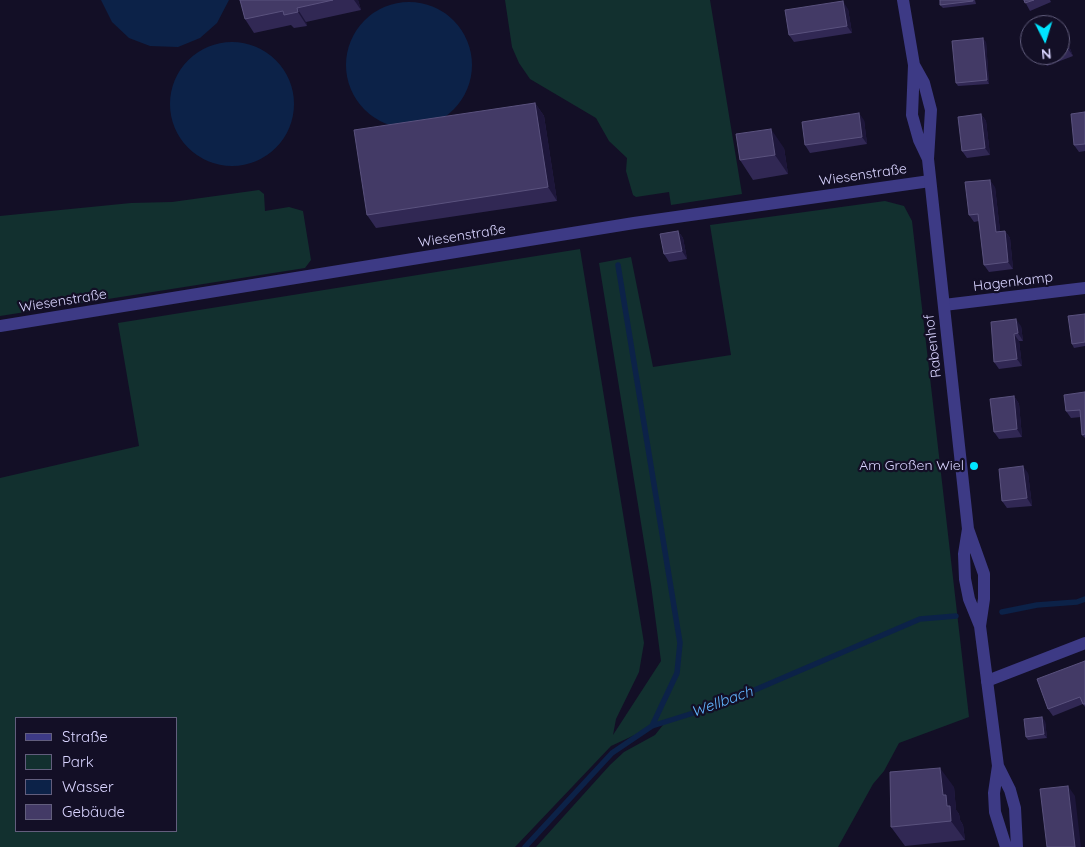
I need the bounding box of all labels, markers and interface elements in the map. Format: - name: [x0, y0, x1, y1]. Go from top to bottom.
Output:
- north arrow: [1020, 15, 1070, 65]
- text: N: [1040, 45, 1052, 63]
- street label: Wiesenstraße: [818, 161, 908, 189]
- street label: Wiesenstraße: [417, 221, 507, 251]
- street label: Hagenkamp: [972, 269, 1054, 295]
- street label: Wiesenstraße: [18, 286, 108, 316]
- street label: Rabenhof: [921, 313, 945, 379]
- place label: Am Großen Wiel: [859, 458, 964, 474]
- marker: Am Großen Wiel: [968, 460, 980, 472]
- water label: Wellbach: [689, 683, 755, 721]
- legend: [15, 717, 178, 832]
- text: Straße: [62, 727, 108, 746]
- text: Park: [62, 752, 94, 771]
- text: Wasser: [62, 777, 114, 796]
- text: Gebäude: [62, 802, 125, 821]

